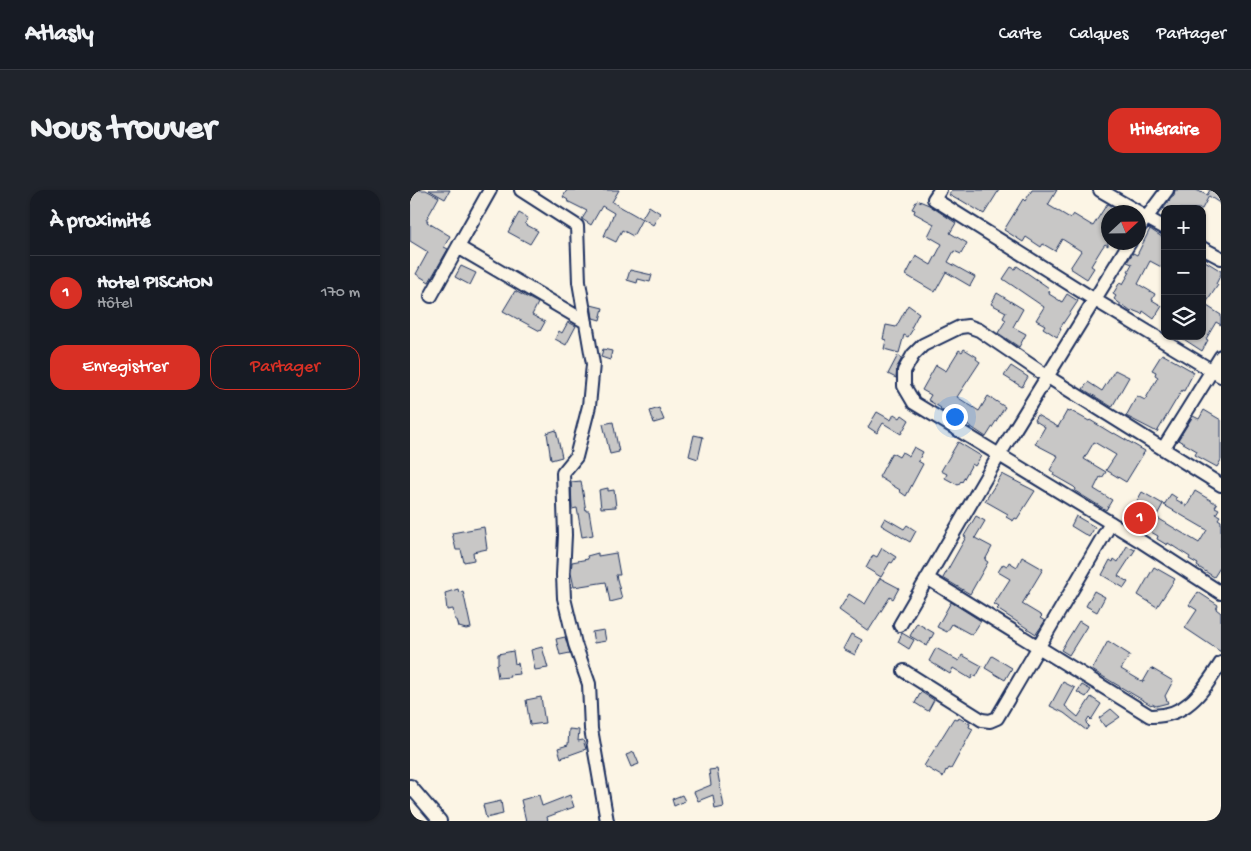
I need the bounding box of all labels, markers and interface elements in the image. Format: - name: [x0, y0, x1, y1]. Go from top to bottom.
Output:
- text: Atlasly: [25, 20, 94, 49]
- text: Carte: [999, 24, 1042, 45]
- text: Calques: [1070, 24, 1128, 45]
- text: Partager: [1156, 24, 1226, 45]
- button: Itinéraire: [1108, 108, 1221, 153]
- text: Nous trouver: [30, 110, 216, 151]
- north arrow: [1101, 205, 1146, 250]
- map controls: [1161, 205, 1206, 340]
- button: +: [1161, 205, 1206, 250]
- text: À proximité: [50, 210, 151, 235]
- button: −: [1161, 250, 1206, 295]
- text: Hotel PISCHON: [97, 272, 213, 295]
- text: 1: [63, 284, 69, 303]
- text: 170 m: [321, 284, 360, 303]
- text: Hôtel: [97, 295, 133, 314]
- button: layers: [1161, 295, 1206, 340]
- button: Enregistrer: [50, 345, 200, 390]
- button: Partager: [210, 345, 360, 390]
- your location: [942, 404, 968, 430]
- pin: 1: [1124, 499, 1156, 537]

